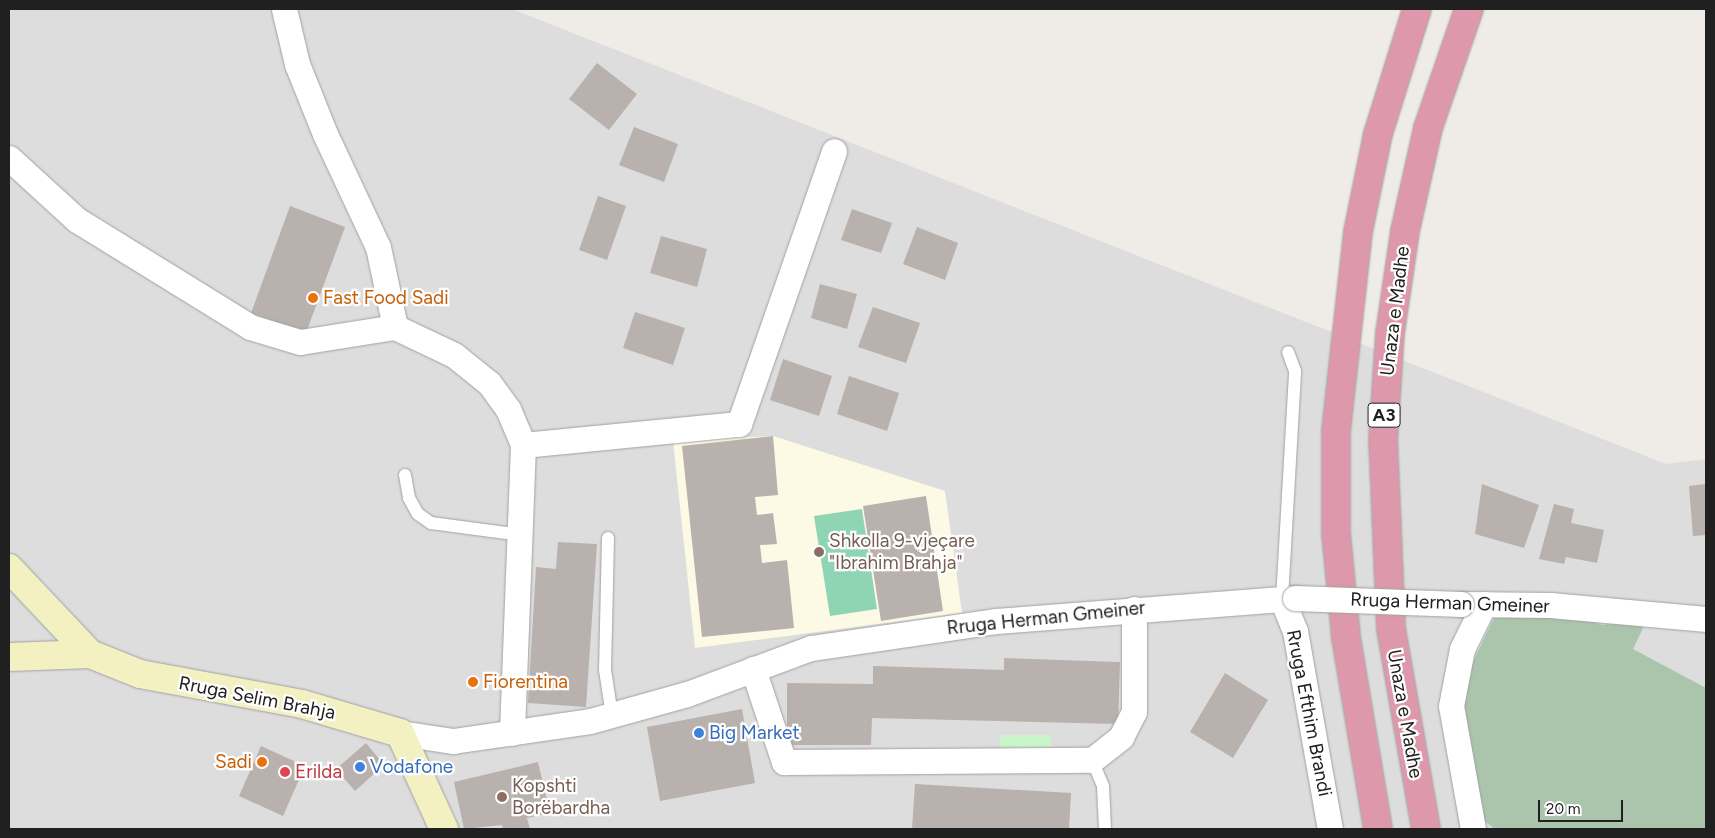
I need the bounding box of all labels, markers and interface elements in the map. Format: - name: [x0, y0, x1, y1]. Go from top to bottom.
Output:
- street label: Unaza e Madhe: [1376, 245, 1414, 377]
- place label: Fast Food Sadi: [323, 287, 449, 309]
- marker: Fast Food Sadi: [307, 292, 319, 304]
- road number: A3: [1366, 400, 1402, 430]
- place label: Shkolla 9-vjeçare "Ibrahim Brahja": [829, 530, 975, 574]
- marker: Shkolla 9-vjeçare "Ibrahim Brahja": [813, 546, 825, 558]
- street label: Rruga Herman Gmeiner: [1350, 588, 1550, 618]
- street label: Rruga Herman Gmeiner: [946, 596, 1146, 640]
- street label: Rruga Efthim Brandi: [1282, 628, 1336, 798]
- street label: Unaza e Madhe: [1382, 648, 1428, 780]
- place label: Fiorentina: [483, 671, 568, 693]
- street label: Rruga Selim Brahja: [177, 672, 337, 724]
- marker: Fiorentina: [467, 676, 479, 688]
- place label: Big Market: [709, 722, 800, 744]
- marker: Big Market: [693, 727, 705, 739]
- place label: Sadi: [215, 751, 252, 773]
- marker: Sadi: [256, 756, 268, 768]
- place label: Vodafone: [370, 756, 453, 778]
- place label: Erilda: [295, 761, 342, 783]
- marker: Vodafone: [354, 761, 366, 773]
- marker: Erilda: [279, 766, 291, 778]
- place label: Kopshti Borëbardha: [512, 775, 610, 819]
- scale bar: [1540, 790, 1625, 822]
- marker: Kopshti Borëbardha: [496, 791, 508, 803]
- text: 20 m: [1546, 800, 1580, 818]

